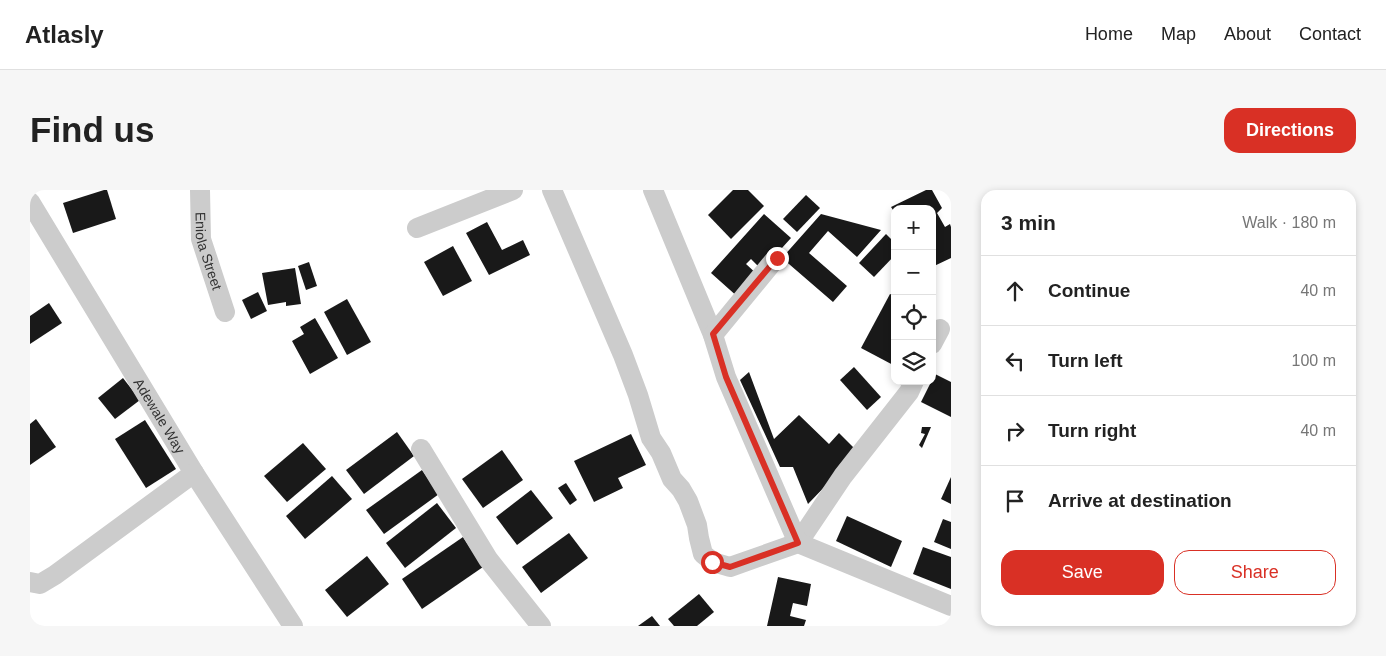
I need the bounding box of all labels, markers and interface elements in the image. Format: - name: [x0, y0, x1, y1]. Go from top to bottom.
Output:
- text: Atlasly: [25, 21, 104, 48]
- text: Home: [1085, 24, 1133, 44]
- text: Map: [1161, 24, 1196, 44]
- text: About: [1224, 24, 1271, 44]
- text: Contact: [1299, 24, 1361, 44]
- button: Directions: [1224, 108, 1356, 153]
- text: Find us: [30, 110, 154, 149]
- map controls: [891, 205, 936, 385]
- button: +: [891, 205, 936, 250]
- text: 3 min: [1001, 211, 1056, 234]
- street label: Eniola Street: [192, 212, 225, 292]
- text: Walk · 180 m: [1242, 214, 1336, 231]
- route end: [766, 247, 789, 270]
- button: −: [891, 250, 936, 295]
- icon: ahead: [1001, 277, 1029, 305]
- text: Continue: [1048, 280, 1130, 301]
- text: 40 m: [1300, 282, 1336, 299]
- button: locate: [891, 295, 936, 340]
- button: layers: [891, 340, 936, 385]
- icon: left: [1001, 347, 1029, 375]
- text: Turn left: [1048, 350, 1123, 371]
- text: 100 m: [1292, 352, 1336, 369]
- street label: Adewale Way: [131, 375, 188, 456]
- icon: right: [1001, 417, 1029, 445]
- text: Turn right: [1048, 420, 1136, 441]
- text: 40 m: [1300, 422, 1336, 439]
- icon: arrive: [1001, 487, 1029, 515]
- text: Arrive at destination: [1048, 490, 1232, 511]
- button: Save: [1001, 550, 1164, 595]
- button: Share: [1174, 550, 1336, 595]
- route start: [701, 551, 724, 574]

